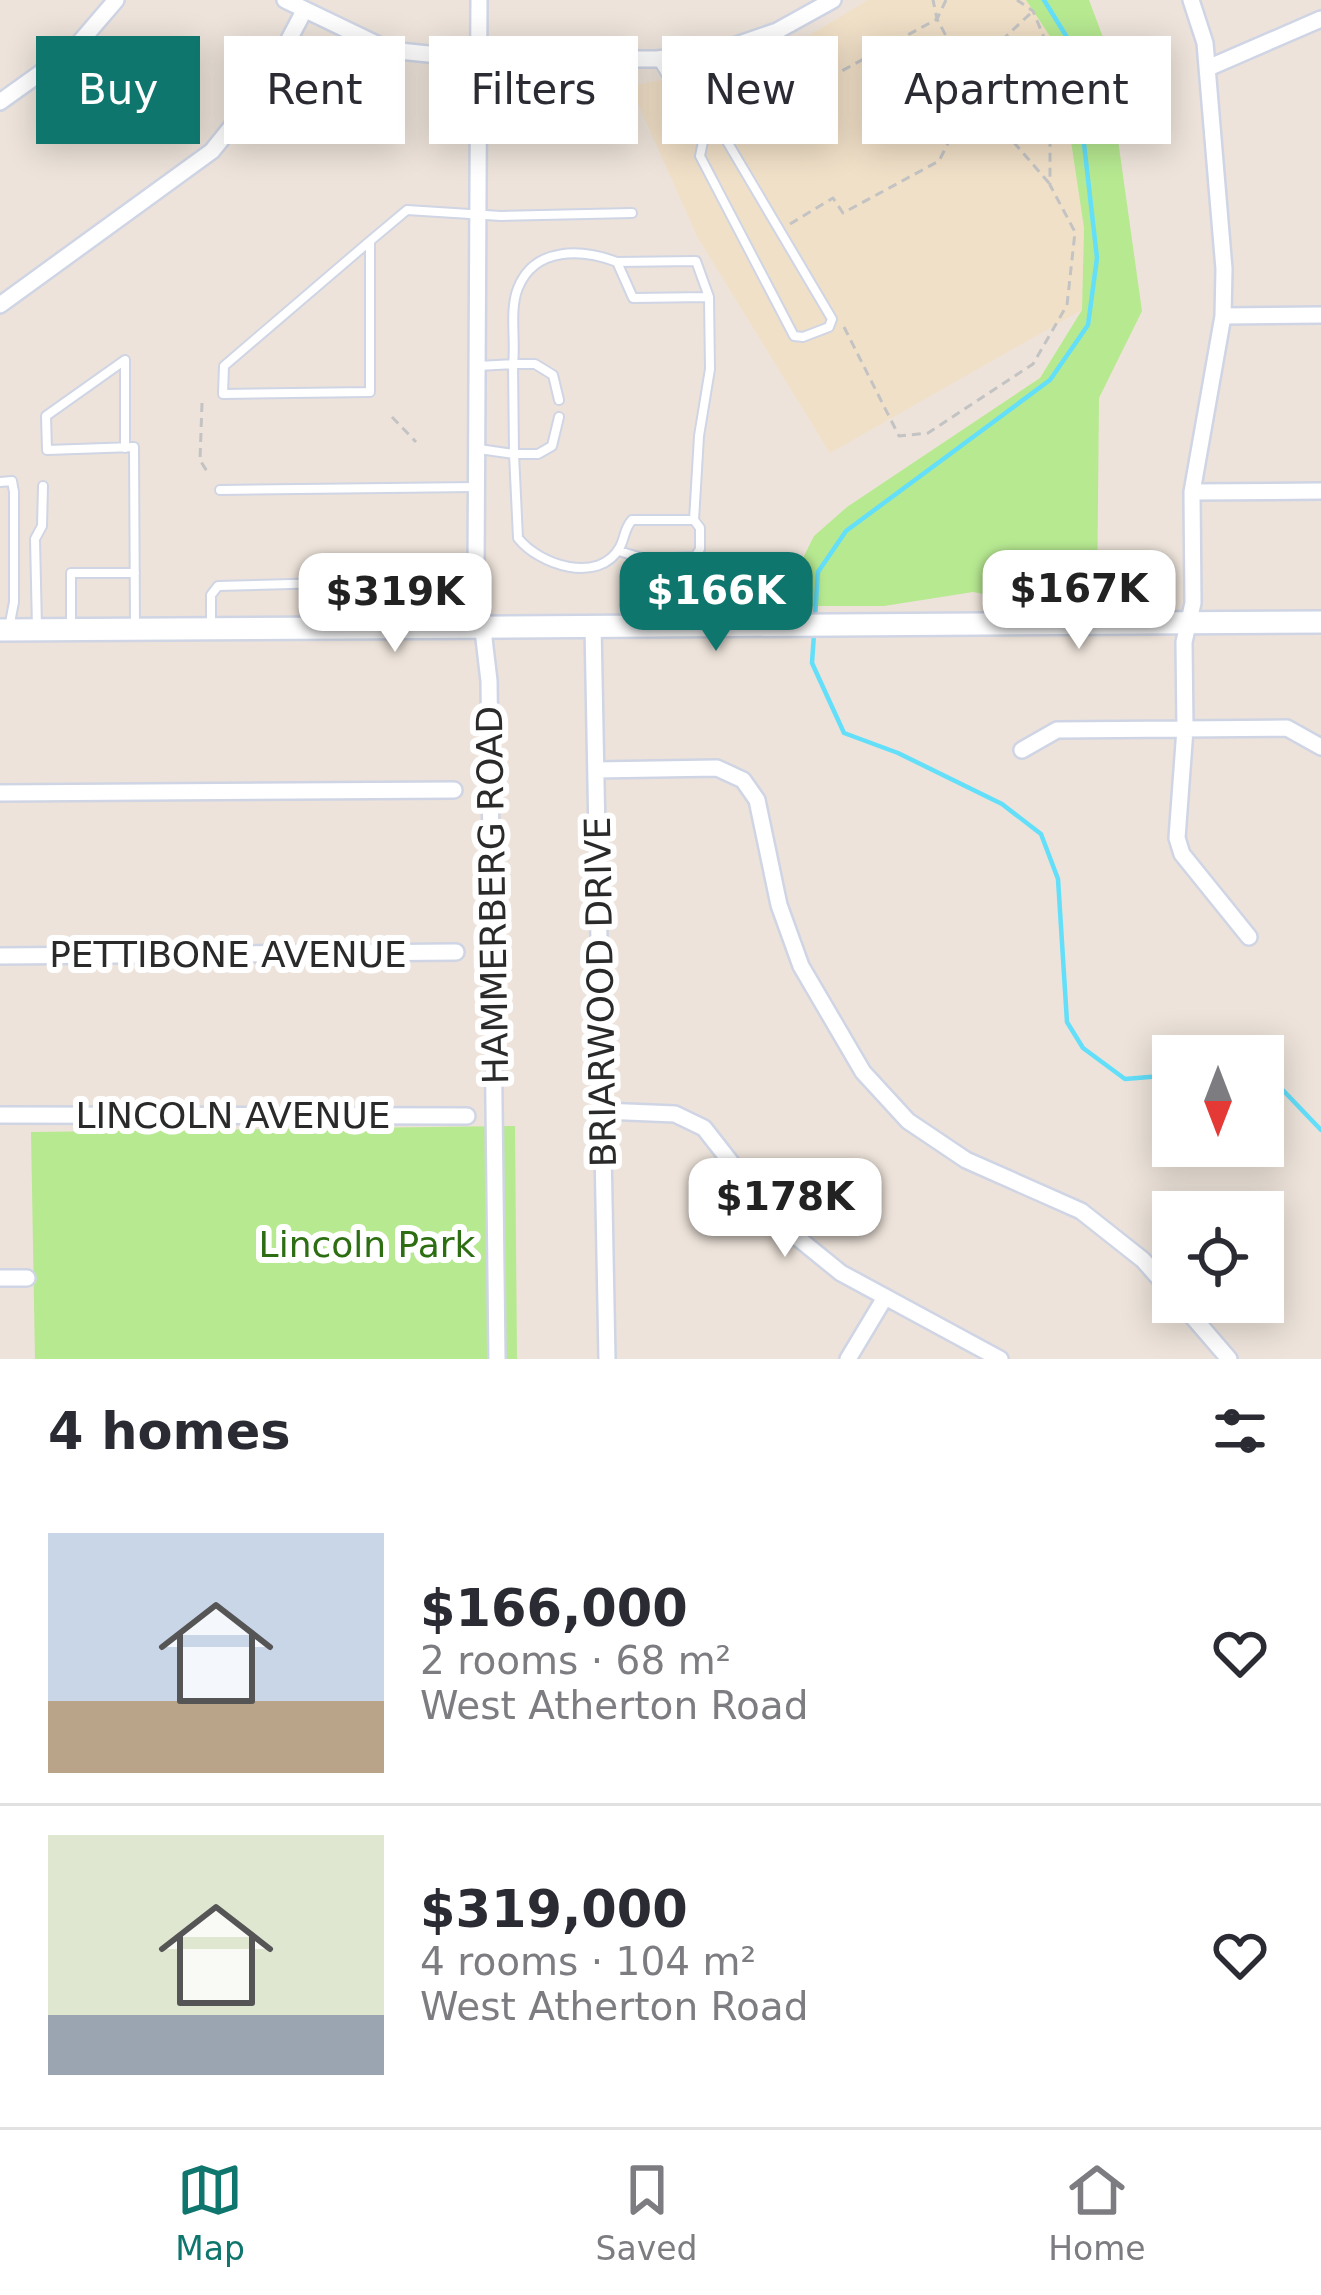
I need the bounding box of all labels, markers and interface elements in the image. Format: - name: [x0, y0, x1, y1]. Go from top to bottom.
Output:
- chip: Buy: [36, 36, 200, 144]
- chip: Rent: [224, 36, 405, 144]
- chip: Filters: [429, 36, 638, 144]
- chip: New: [662, 36, 838, 144]
- chip: Apartment: [862, 36, 1171, 144]
- pin: $167K: [995, 550, 1163, 652]
- pin: $166K: [632, 552, 800, 654]
- pin: $319K: [311, 553, 479, 655]
- text: $167K: [1010, 566, 1148, 611]
- text: $166K: [647, 568, 785, 613]
- text: $319K: [326, 569, 464, 614]
- street label: HAMMERBERG ROAD: [469, 705, 516, 1085]
- street label: BRIARWOOD DRIVE: [577, 816, 624, 1168]
- street label: PETTIBONE AVENUE: [49, 934, 407, 975]
- north arrow: [1152, 1035, 1284, 1167]
- map controls: [1152, 1035, 1284, 1323]
- street label: LINCOLN AVENUE: [75, 1095, 391, 1136]
- pin: $178K: [701, 1158, 869, 1260]
- text: $178K: [716, 1174, 854, 1219]
- button: locate: [1152, 1191, 1284, 1323]
- park label: Lincoln Park: [259, 1224, 476, 1265]
- icon: filters: [1207, 1398, 1273, 1464]
- text: 4 homes: [48, 1402, 291, 1461]
- text: $166,000: [420, 1579, 688, 1638]
- icon: home: [144, 1581, 288, 1725]
- icon: heart: [1207, 1620, 1273, 1686]
- text: 2 rooms · 68 m²: [420, 1638, 731, 1683]
- text: West Atherton Road: [420, 1683, 808, 1728]
- text: $319,000: [420, 1880, 688, 1939]
- icon: home: [144, 1883, 288, 2027]
- icon: heart: [1207, 1922, 1273, 1988]
- text: 4 rooms · 104 m²: [420, 1939, 756, 1984]
- text: West Atherton Road: [420, 1984, 808, 2029]
- tab: Map: [175, 2157, 245, 2268]
- tab: Saved: [596, 2157, 698, 2268]
- tab: Home: [1048, 2157, 1146, 2268]

